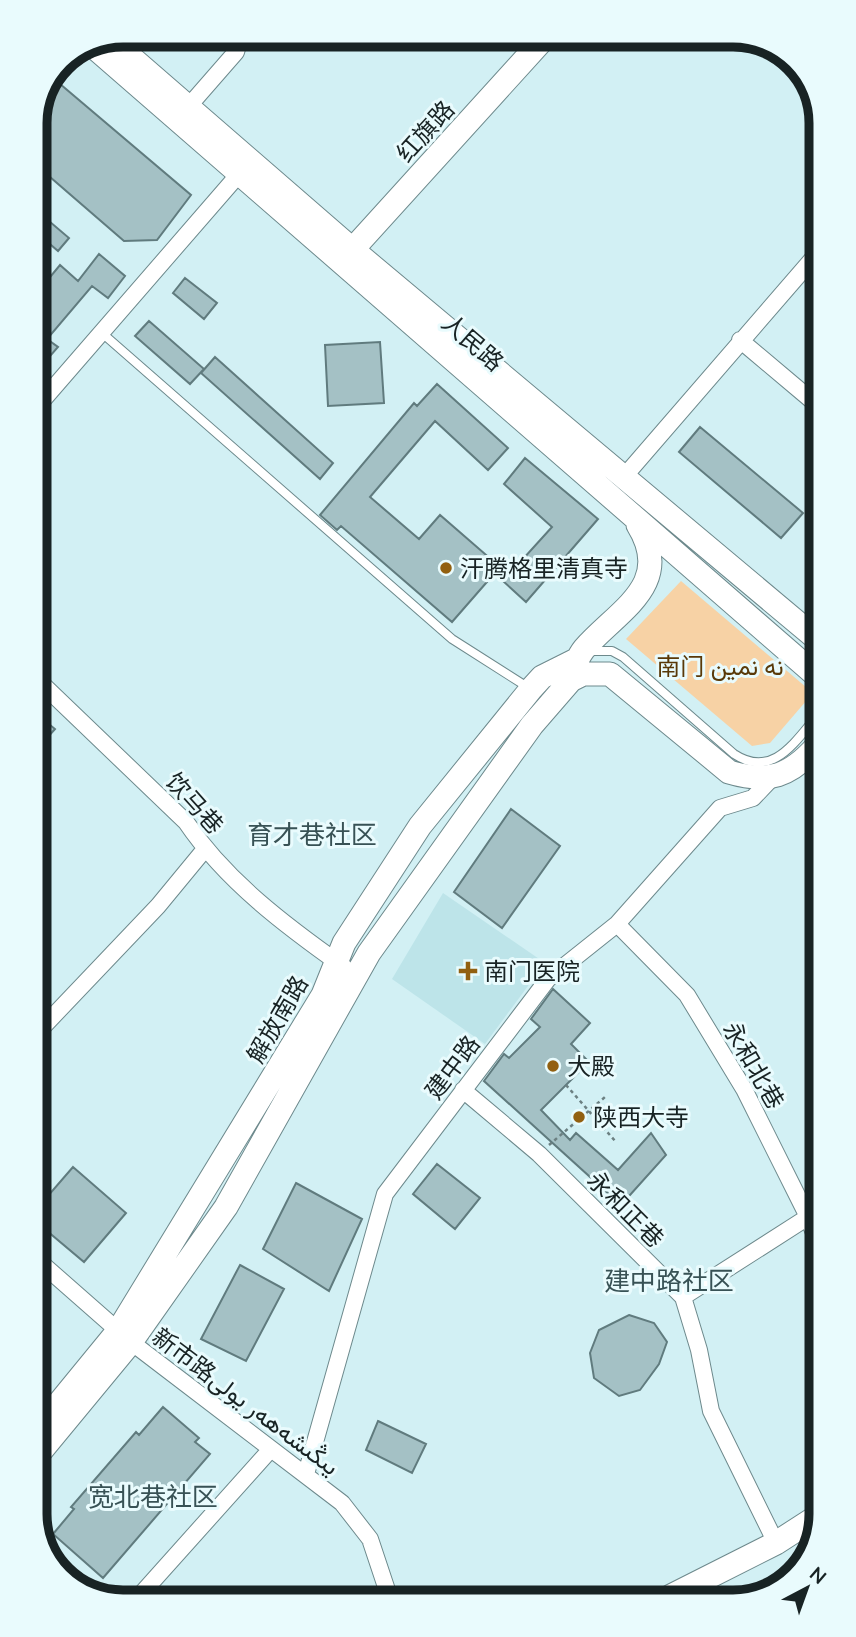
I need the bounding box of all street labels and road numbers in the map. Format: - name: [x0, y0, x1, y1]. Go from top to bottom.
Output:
- street label: 红旗路: [390, 94, 460, 168]
- street label: 人民路: [436, 307, 510, 377]
- street label: 饮马巷: [160, 766, 230, 840]
- street label: 解放南路: [240, 970, 314, 1068]
- street label: 永和北巷: [717, 1016, 791, 1114]
- street label: 建中路: [418, 1029, 486, 1105]
- street label: 永和正巷: [581, 1164, 671, 1254]
- street label: 新市路يىڭىشەھەر يولى: [146, 1321, 345, 1482]

